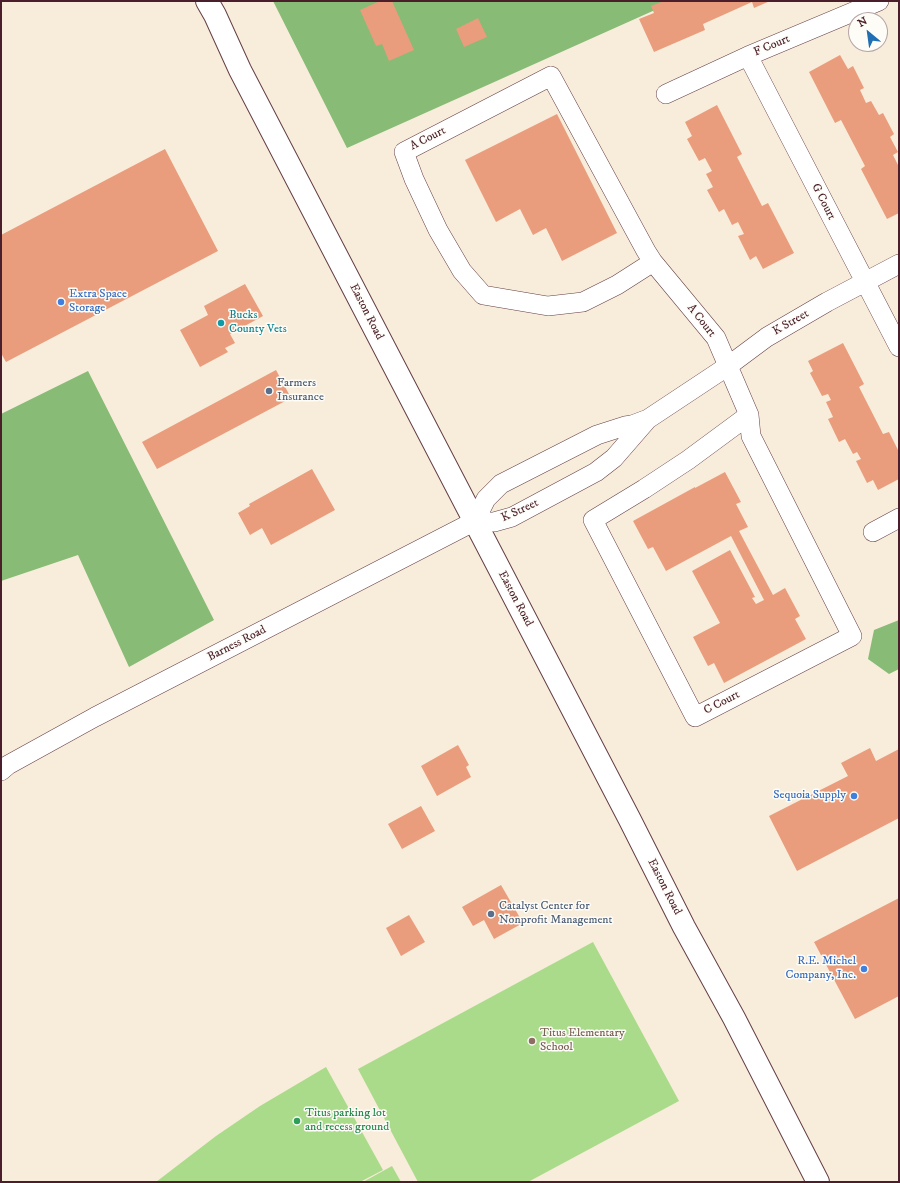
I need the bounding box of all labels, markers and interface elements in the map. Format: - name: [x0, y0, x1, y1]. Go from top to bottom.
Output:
- north arrow: [848, 12, 888, 52]
- text: N: [855, 14, 870, 31]
- street label: F Court: [752, 32, 792, 60]
- street label: A Court: [408, 124, 448, 154]
- street label: G Court: [808, 181, 838, 223]
- street label: Easton Road: [346, 282, 386, 342]
- place label: Extra Space Storage: [69, 288, 127, 316]
- marker: Extra Space Storage: [56, 297, 66, 307]
- street label: A Court: [684, 302, 718, 340]
- street label: K Street: [770, 307, 812, 339]
- place label: Bucks County Vets: [229, 309, 287, 337]
- marker: Bucks County Vets: [216, 318, 226, 328]
- place label: Farmers Insurance: [277, 377, 324, 405]
- marker: Farmers Insurance: [264, 386, 274, 396]
- street label: K Street: [499, 496, 541, 526]
- street label: Easton Road: [494, 569, 536, 629]
- street label: Barness Road: [205, 623, 269, 665]
- street label: C Court: [702, 688, 742, 718]
- place label: Sequoia Supply: [773, 789, 846, 803]
- marker: Sequoia Supply: [849, 791, 859, 801]
- street label: Easton Road: [644, 857, 684, 917]
- place label: Catalyst Center for Nonprofit Management: [499, 900, 612, 928]
- marker: Catalyst Center for Nonprofit Management: [486, 909, 496, 919]
- place label: R.E. Michel Company, Inc.: [786, 955, 856, 983]
- marker: R.E. Michel Company, Inc.: [859, 964, 869, 974]
- place label: Titus Elementary School: [540, 1027, 625, 1055]
- marker: Titus Elementary School: [527, 1036, 537, 1046]
- place label: Titus parking lot and recess ground: [305, 1107, 389, 1135]
- marker: Titus parking lot and recess ground: [292, 1116, 302, 1126]

